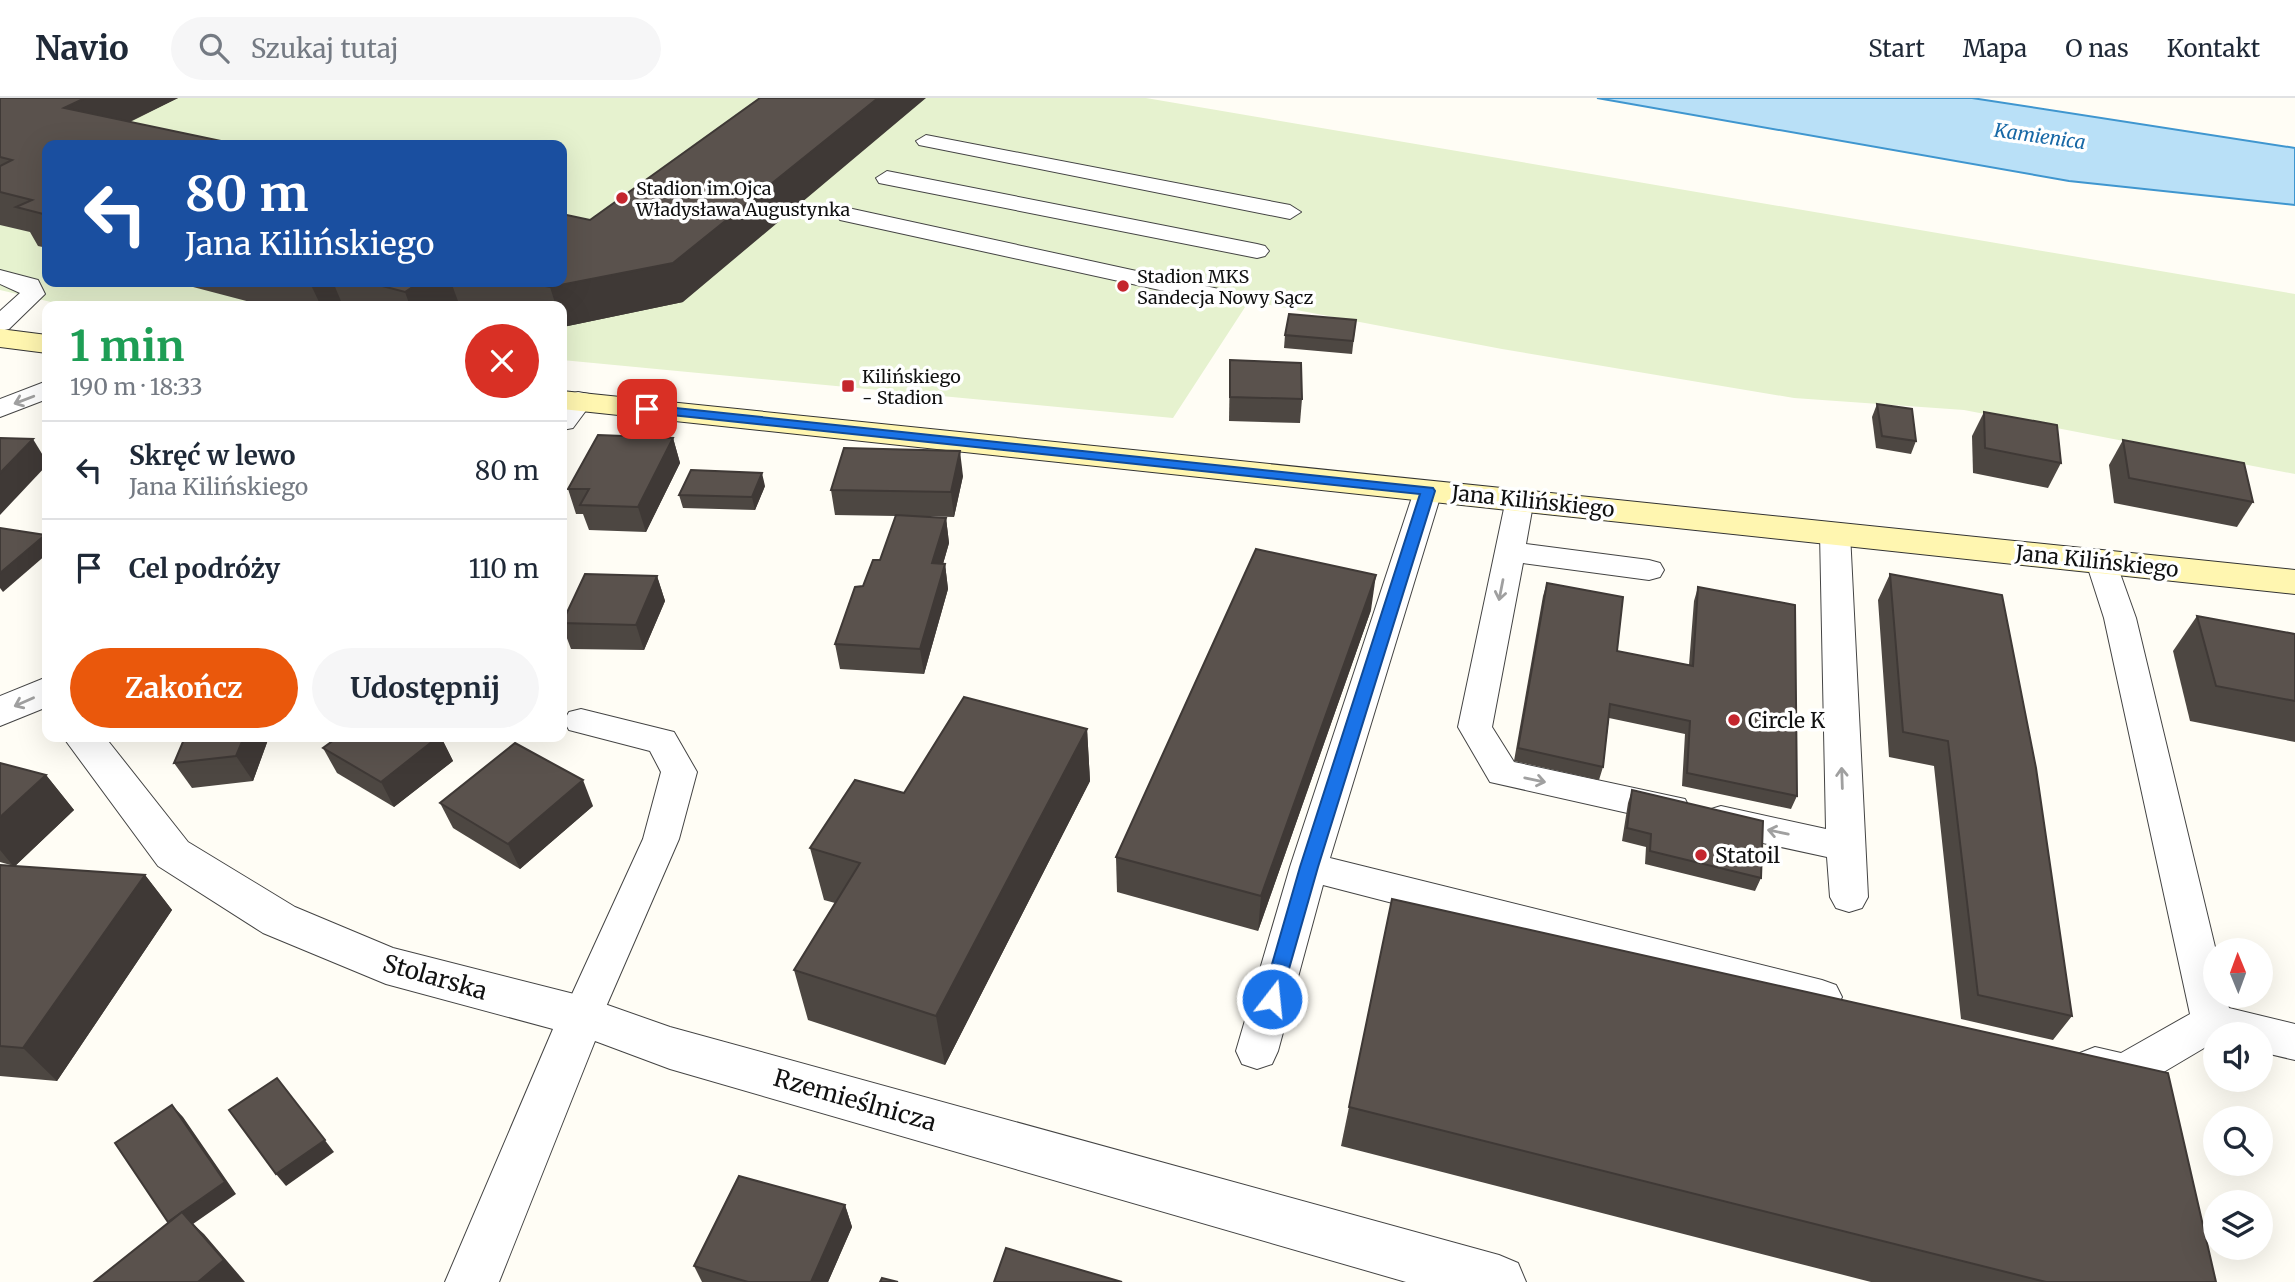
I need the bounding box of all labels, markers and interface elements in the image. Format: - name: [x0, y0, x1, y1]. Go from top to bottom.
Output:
- search box: [171, 17, 661, 80]
- text: Navio: [35, 28, 129, 69]
- icon: search: [195, 29, 233, 67]
- text: Szukaj tutaj: [251, 32, 399, 65]
- text: Start: [1868, 33, 1925, 64]
- text: Mapa: [1963, 33, 2027, 64]
- text: O nas: [2065, 33, 2129, 64]
- text: Kontakt: [2167, 33, 2260, 64]
- water label: Kamienica: [1992, 118, 2087, 154]
- text: 80 m: [185, 163, 308, 224]
- icon: left: [70, 168, 161, 259]
- place label: Stadion im.Ojca Władysława Augustynka: [635, 177, 850, 221]
- marker: Stadion im.Ojca Władysława Augustynka: [614, 190, 630, 206]
- text: Jana Kilińskiego: [185, 224, 434, 264]
- place label: Stadion MKS Sandecja Nowy Sącz: [1137, 265, 1313, 309]
- marker: Stadion MKS Sandecja Nowy Sącz: [1115, 278, 1131, 294]
- text: 1 min: [70, 320, 184, 372]
- button: close: [465, 324, 539, 398]
- place label: Kilińskiego - Stadion: [862, 365, 961, 409]
- text: 190 m · 18:33: [70, 372, 203, 401]
- marker: Kilińskiego - Stadion: [840, 378, 856, 394]
- pin: [617, 379, 677, 439]
- icon: arrive: [628, 390, 666, 428]
- one-way arrow: [14, 394, 36, 407]
- text: Skręć w lewo: [129, 439, 296, 472]
- icon: left: [70, 451, 108, 489]
- text: 80 m: [475, 454, 539, 487]
- text: Jana Kilińskiego: [129, 472, 308, 501]
- street label: Jana Kilińskiego: [1449, 479, 1616, 523]
- street label: Jana Kilińskiego: [2013, 539, 2180, 583]
- icon: arrive: [70, 549, 108, 587]
- text: Cel podróży: [129, 552, 280, 585]
- text: 110 m: [469, 552, 539, 585]
- one-way arrow: [1494, 578, 1508, 601]
- button: Zakończ: [70, 648, 298, 728]
- button: Udostępnij: [312, 648, 539, 728]
- one-way arrow: [13, 696, 35, 709]
- place label: Circle K: [1748, 707, 1826, 734]
- marker: Circle K: [1726, 712, 1742, 728]
- one-way arrow: [1836, 767, 1849, 790]
- one-way arrow: [1523, 774, 1546, 788]
- one-way arrow: [1767, 825, 1790, 838]
- place label: Statoil: [1715, 842, 1780, 869]
- marker: Statoil: [1693, 847, 1709, 863]
- north arrow: [2203, 938, 2273, 1008]
- map controls: [2203, 938, 2273, 1260]
- street label: Stolarska: [379, 947, 491, 1007]
- position arrow: [1235, 962, 1309, 1036]
- button: sound: [2203, 1022, 2273, 1092]
- street label: Rzemieślnicza: [770, 1062, 940, 1138]
- button: search: [2203, 1106, 2273, 1176]
- button: layers: [2203, 1190, 2273, 1260]

